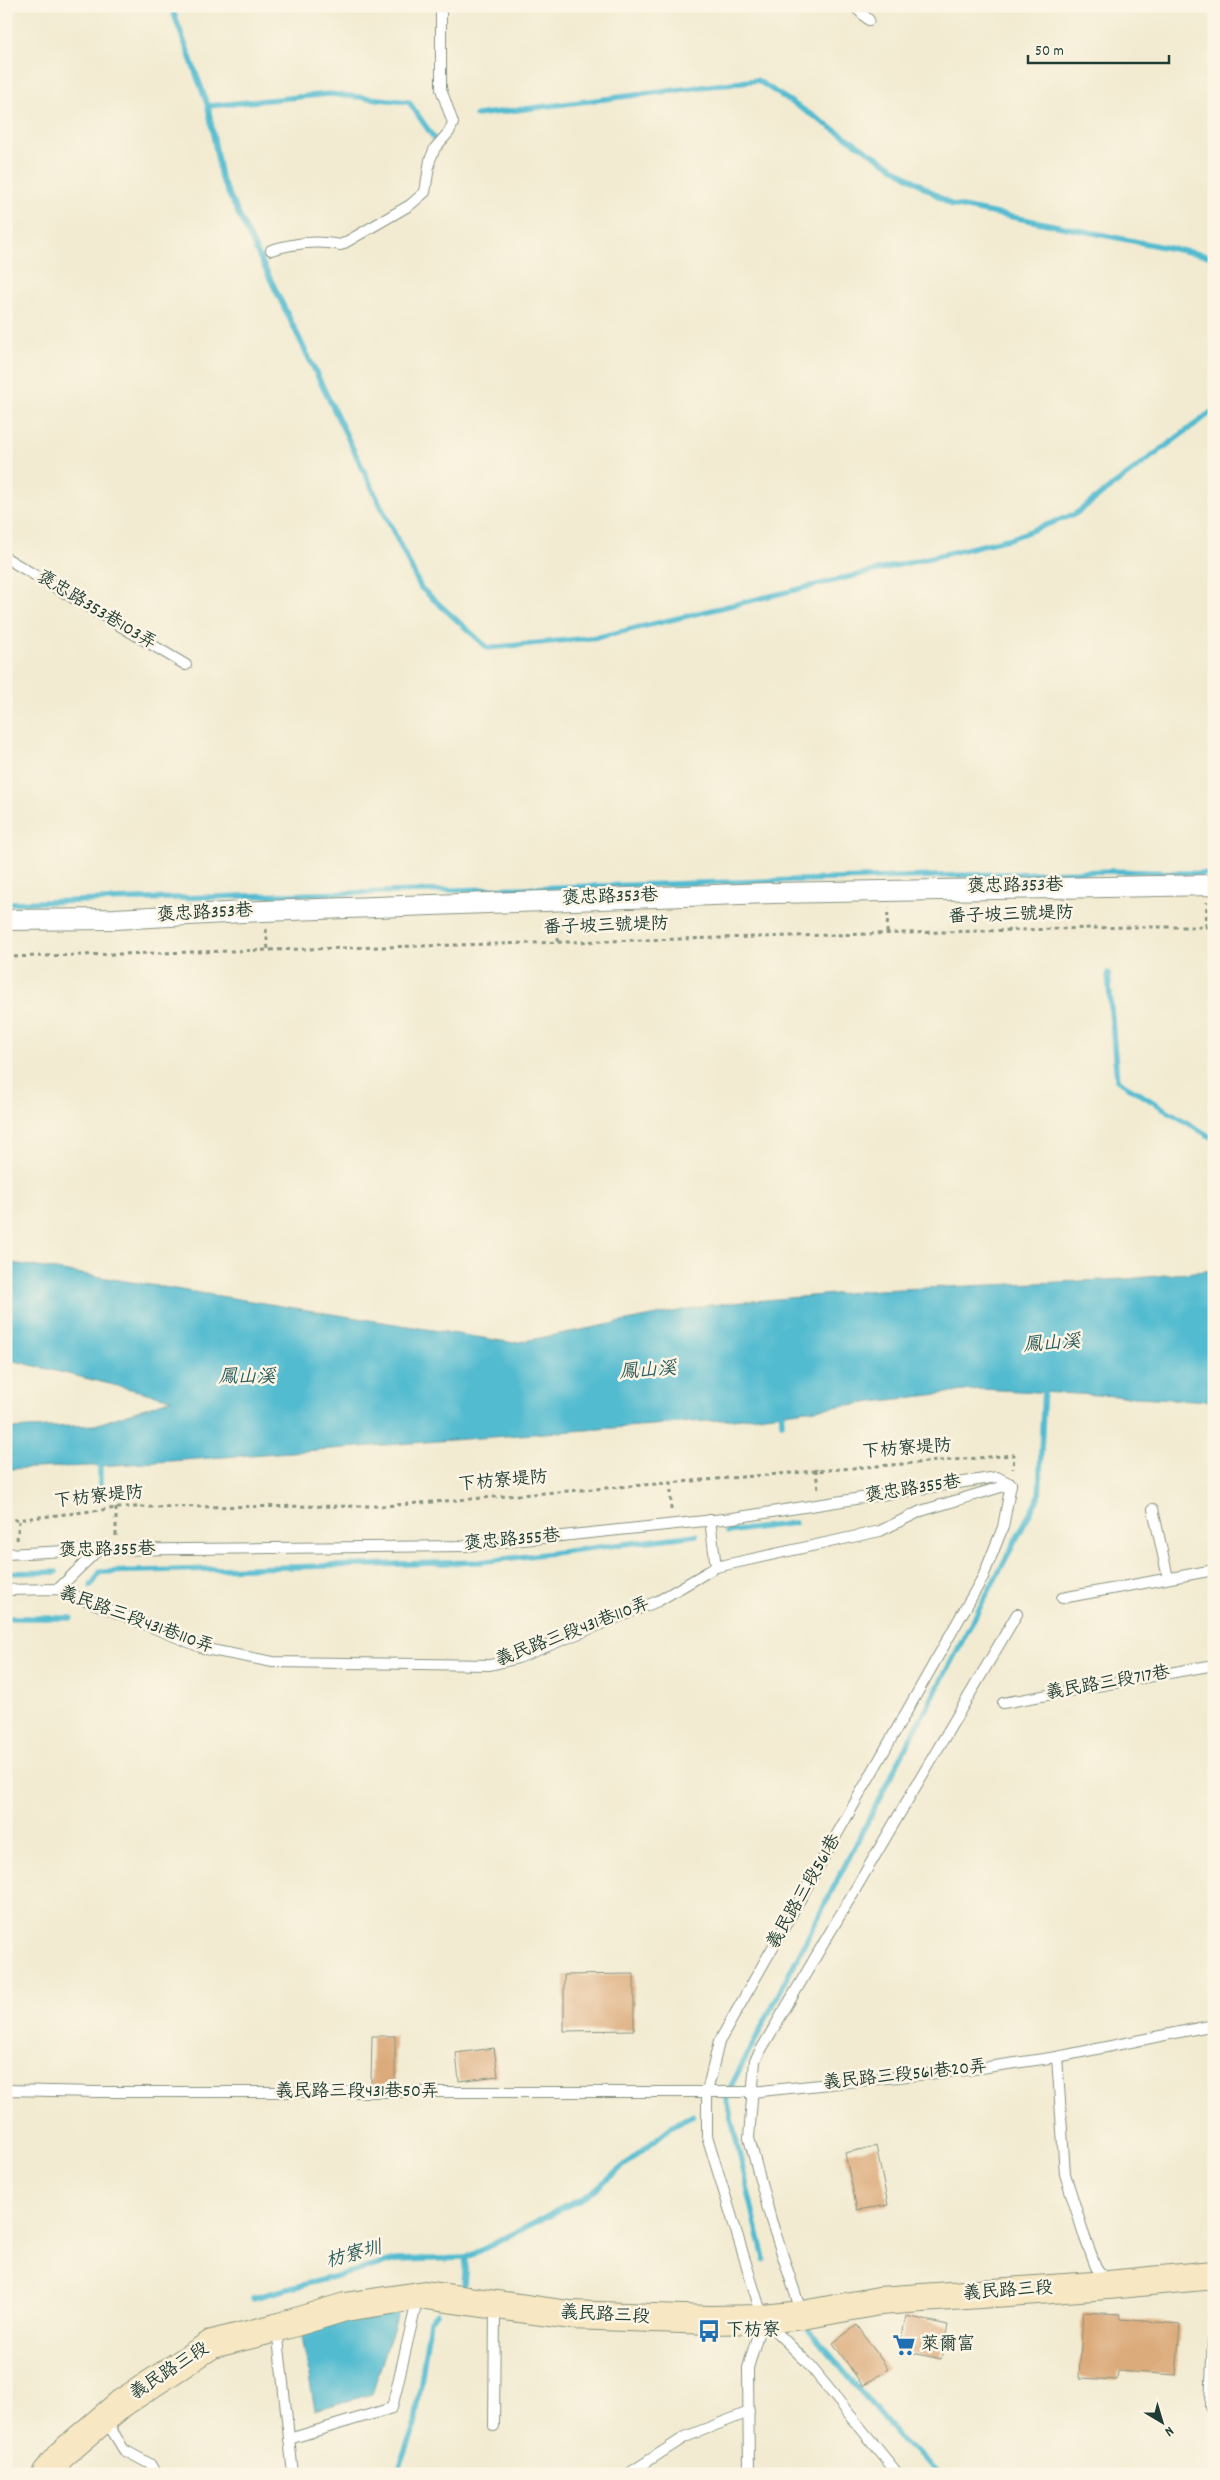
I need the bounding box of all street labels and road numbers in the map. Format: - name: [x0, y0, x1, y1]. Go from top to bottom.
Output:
- street label: 褒忠路353巷103弄: [31, 565, 161, 657]
- street label: 褒忠路353巷: [967, 874, 1063, 900]
- street label: 褒忠路353巷: [561, 884, 659, 912]
- street label: 褒忠路353巷: [156, 899, 254, 929]
- street label: 番子坡三號堤防: [948, 901, 1074, 931]
- street label: 番子坡三號堤防: [543, 912, 669, 942]
- street label: 下枋寮堤防: [861, 1434, 953, 1466]
- street label: 下枋寮堤防: [457, 1466, 549, 1498]
- street label: 褒忠路355巷: [863, 1470, 963, 1510]
- street label: 下枋寮堤防: [53, 1481, 145, 1515]
- street label: 褒忠路355巷: [463, 1524, 561, 1558]
- street label: 褒忠路355巷: [58, 1538, 156, 1564]
- street label: 義民路三段431巷110弄: [55, 1581, 217, 1661]
- street label: 義民路三段431巷110弄: [492, 1592, 654, 1674]
- street label: 義民路三段717巷: [1044, 1661, 1172, 1707]
- street label: 義民路三段561巷: [762, 1830, 848, 1954]
- street label: 義民路三段561巷20弄: [822, 2055, 988, 2097]
- street label: 義民路三段431巷50弄: [275, 2080, 439, 2105]
- street label: 義民路三段: [962, 2276, 1054, 2308]
- street label: 義民路三段: [559, 2301, 651, 2331]
- street label: 義民路三段: [125, 2337, 215, 2407]

